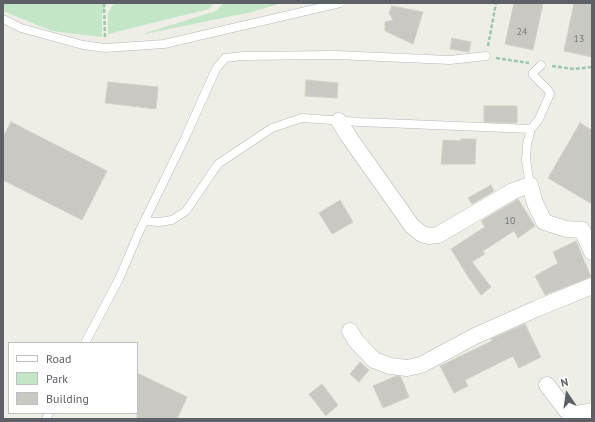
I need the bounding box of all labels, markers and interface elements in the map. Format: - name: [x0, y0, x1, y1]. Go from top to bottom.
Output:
- house number: 24: [517, 26, 527, 38]
- house number: 13: [574, 33, 584, 45]
- house number: 10: [505, 215, 515, 227]
- legend: [8, 342, 138, 414]
- text: Road: [46, 351, 71, 366]
- text: Park: [46, 371, 68, 386]
- north arrow: [547, 374, 587, 414]
- text: N: [559, 375, 569, 390]
- text: Building: [46, 391, 89, 406]

